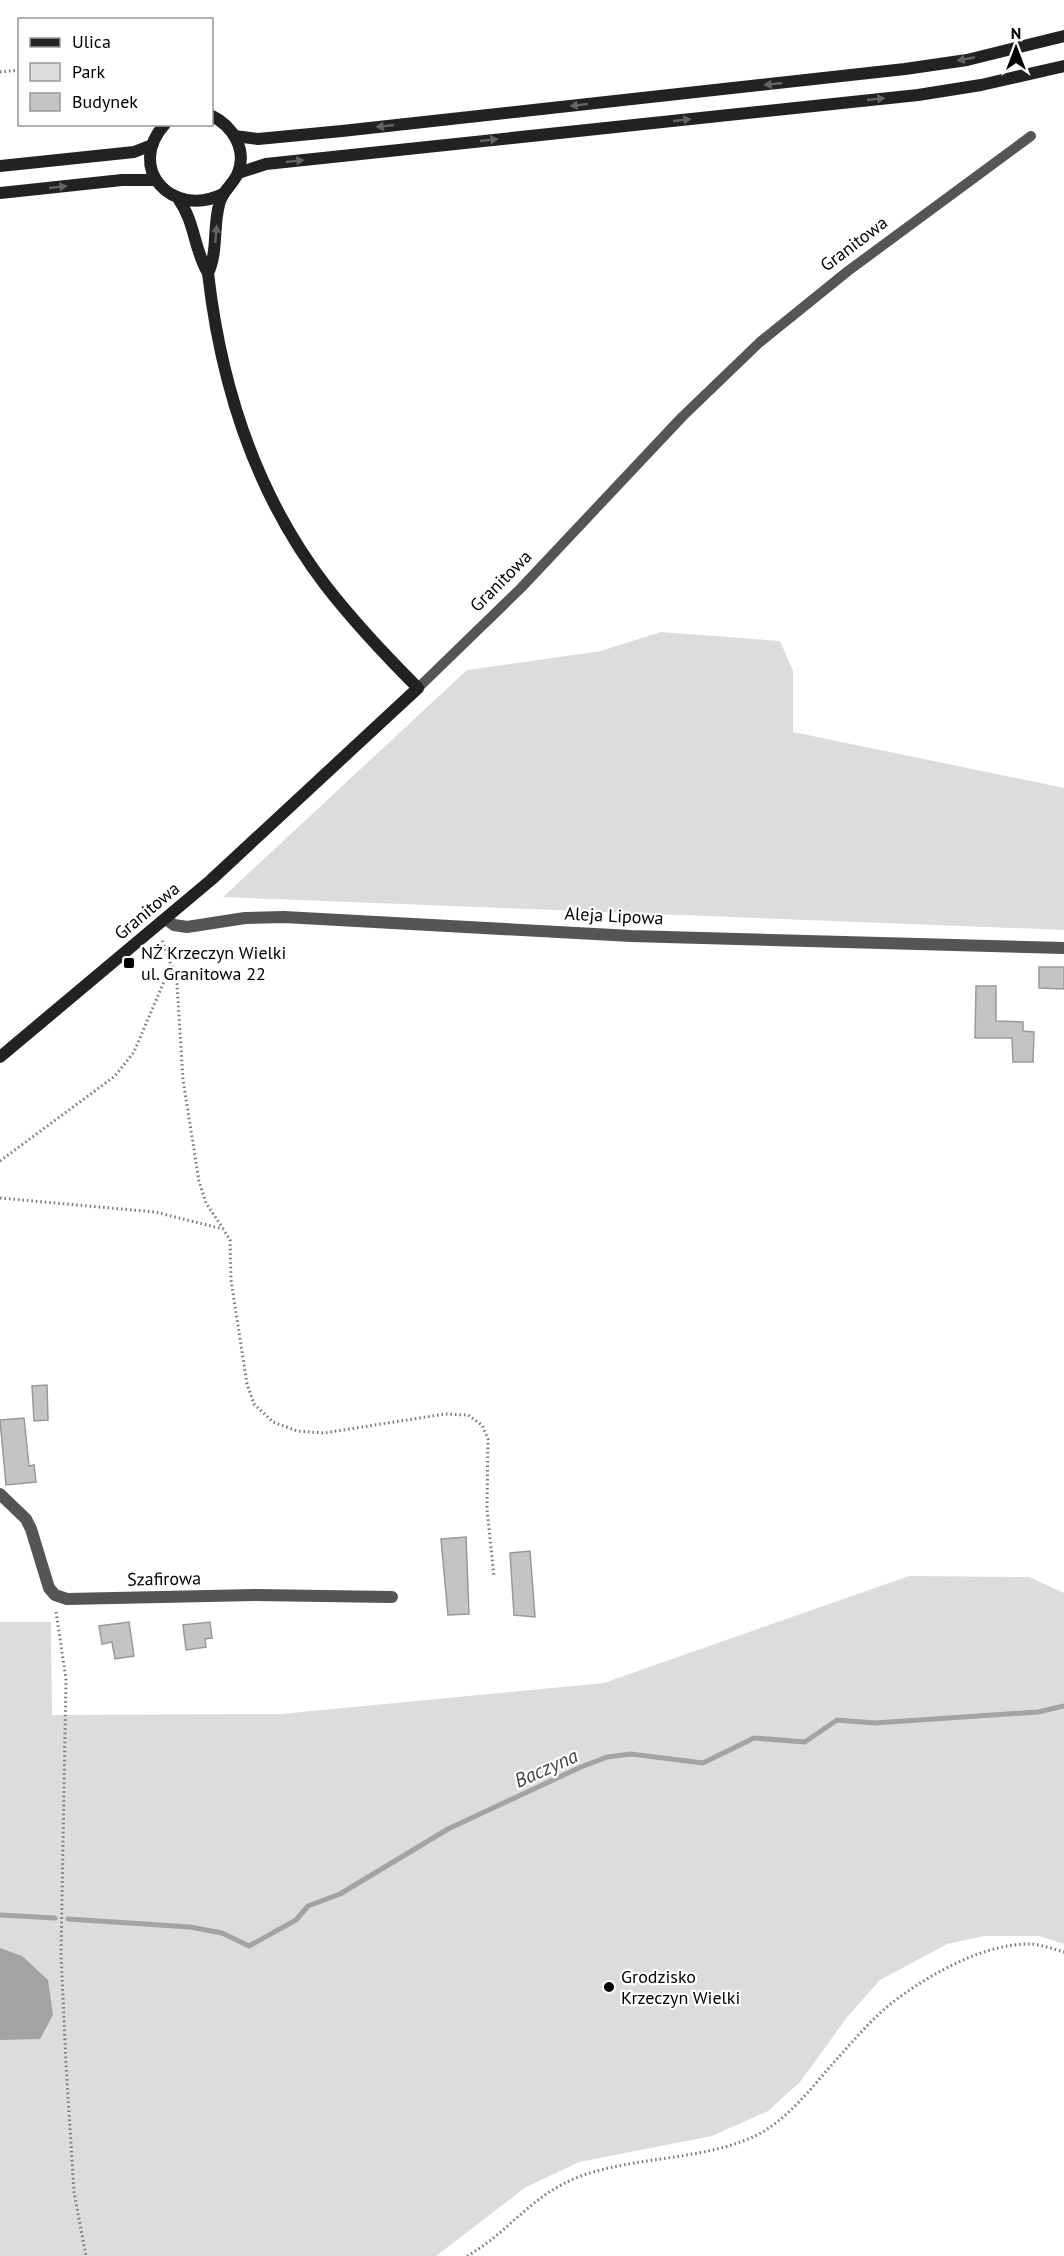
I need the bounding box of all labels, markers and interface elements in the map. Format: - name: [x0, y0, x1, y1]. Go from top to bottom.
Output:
- legend: [18, 18, 213, 126]
- north arrow: [986, 18, 1046, 78]
- text: N: [1011, 23, 1021, 43]
- text: Ulica: [72, 30, 111, 53]
- one-way arrow: [957, 55, 976, 64]
- text: Park: [72, 60, 105, 83]
- one-way arrow: [763, 79, 782, 88]
- text: Budynek: [72, 90, 138, 113]
- one-way arrow: [867, 94, 886, 104]
- one-way arrow: [569, 100, 588, 110]
- one-way arrow: [673, 115, 692, 125]
- one-way arrow: [376, 122, 395, 131]
- one-way arrow: [479, 135, 498, 145]
- one-way arrow: [285, 156, 304, 165]
- one-way arrow: [49, 182, 68, 192]
- street label: Granitowa: [816, 211, 892, 276]
- one-way arrow: [211, 224, 220, 243]
- street label: Granitowa: [465, 545, 536, 616]
- street label: Granitowa: [109, 877, 184, 945]
- street label: Aleja Lipowa: [564, 901, 664, 930]
- place label: NŻ Krzeczyn Wielki ul. Granitowa 22: [141, 941, 286, 985]
- marker: NŻ Krzeczyn Wielki ul. Granitowa 22: [122, 956, 136, 970]
- street label: Szafirowa: [127, 1566, 201, 1591]
- water label: Baczyna: [510, 1742, 582, 1793]
- place label: Grodzisko Krzeczyn Wielki: [621, 1965, 740, 2009]
- marker: Grodzisko Krzeczyn Wielki: [602, 1980, 616, 1994]

